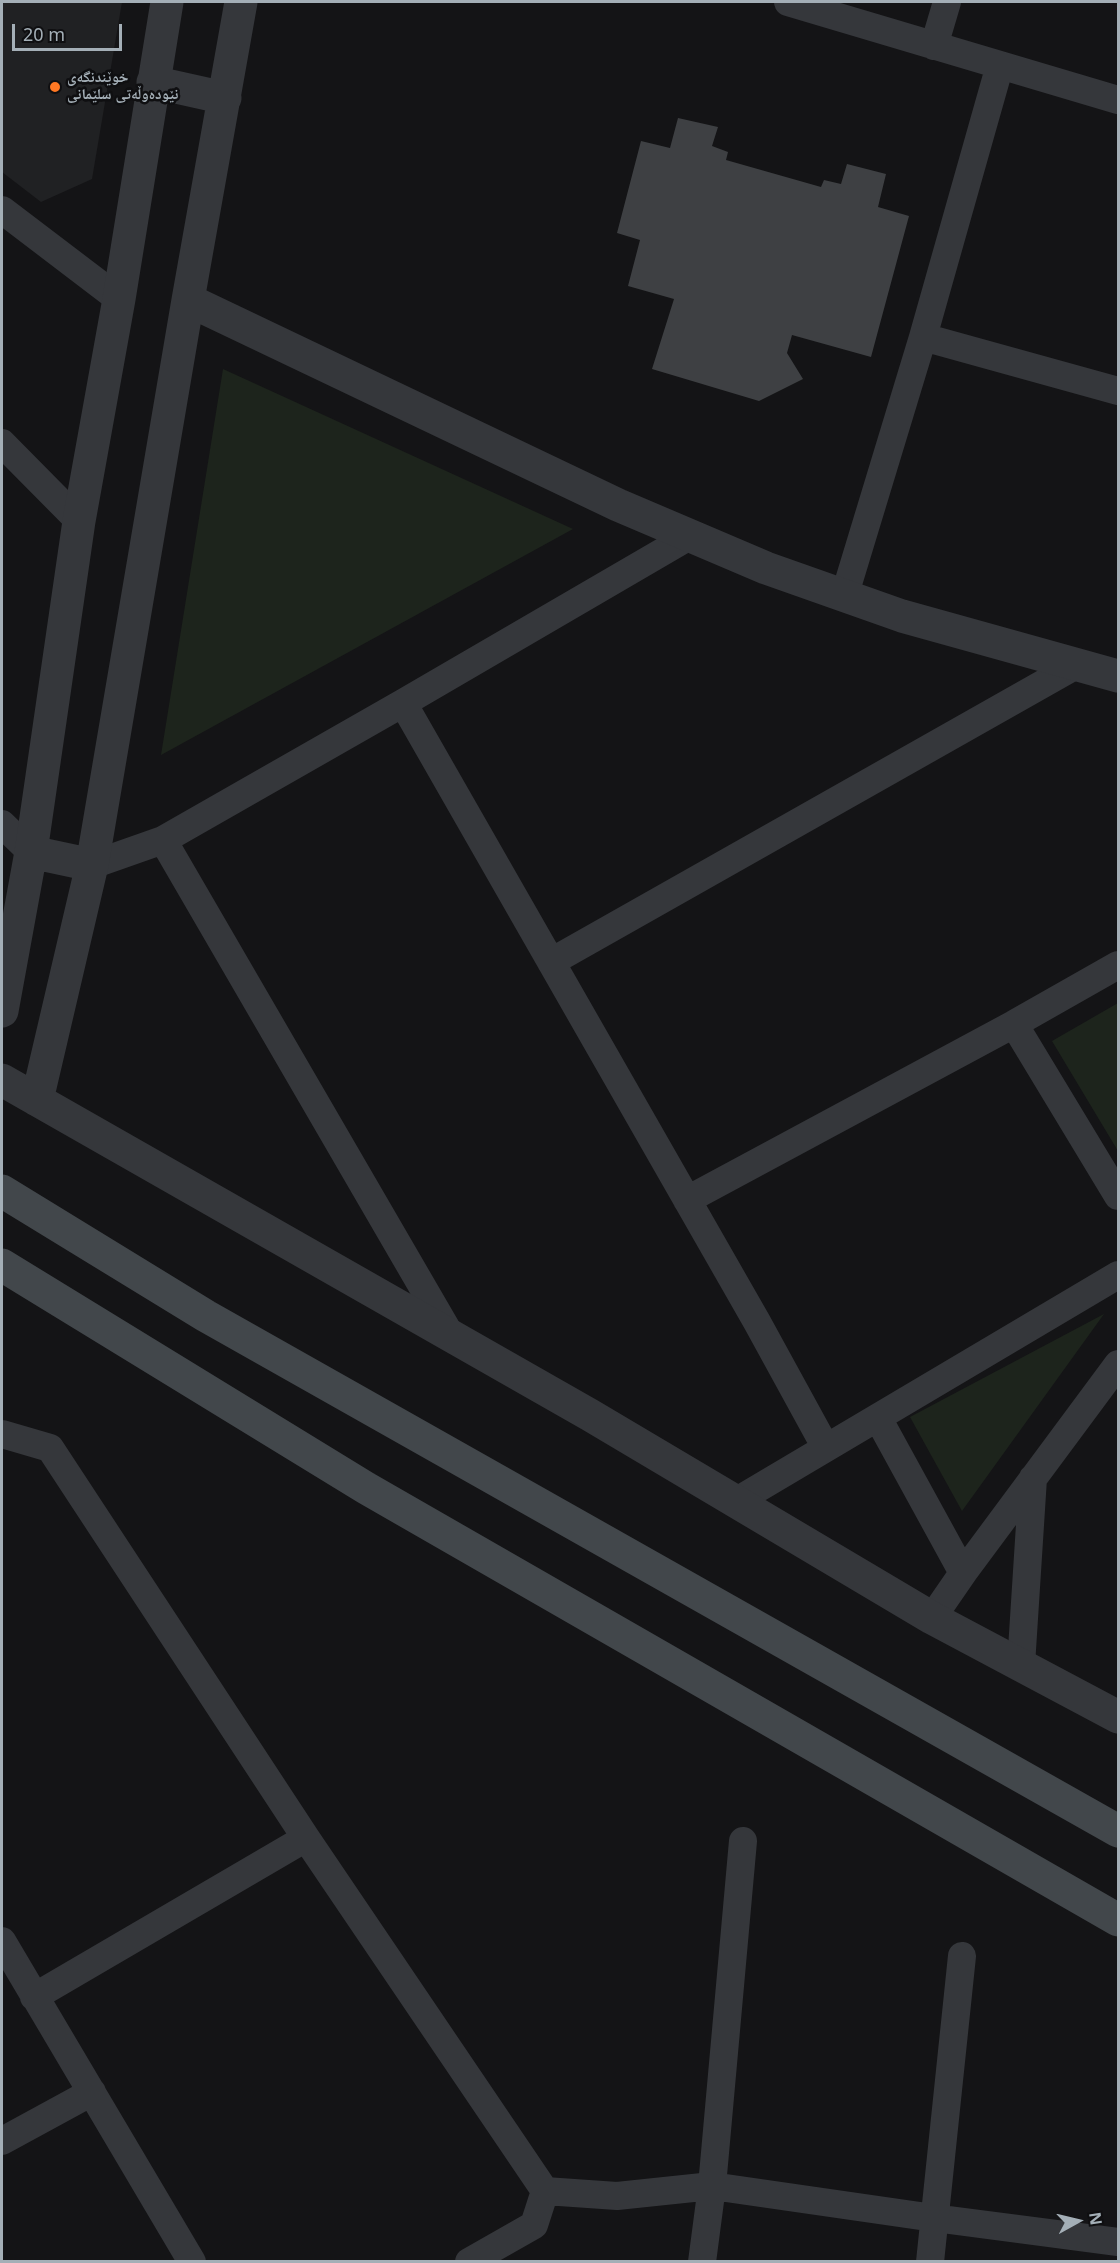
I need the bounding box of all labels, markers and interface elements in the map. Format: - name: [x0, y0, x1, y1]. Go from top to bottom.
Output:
- scale bar: [15, 12, 124, 50]
- text: 20 m: [23, 22, 65, 46]
- place label: خوێندنگەی نێوده‌وڵه‌تی سلێمانی: [67, 69, 178, 104]
- marker: خوێندنگەی نێوده‌وڵه‌تی سلێمانی: [48, 80, 62, 94]
- north arrow: [1048, 2191, 1108, 2251]
- text: N: [1084, 2211, 1108, 2226]

